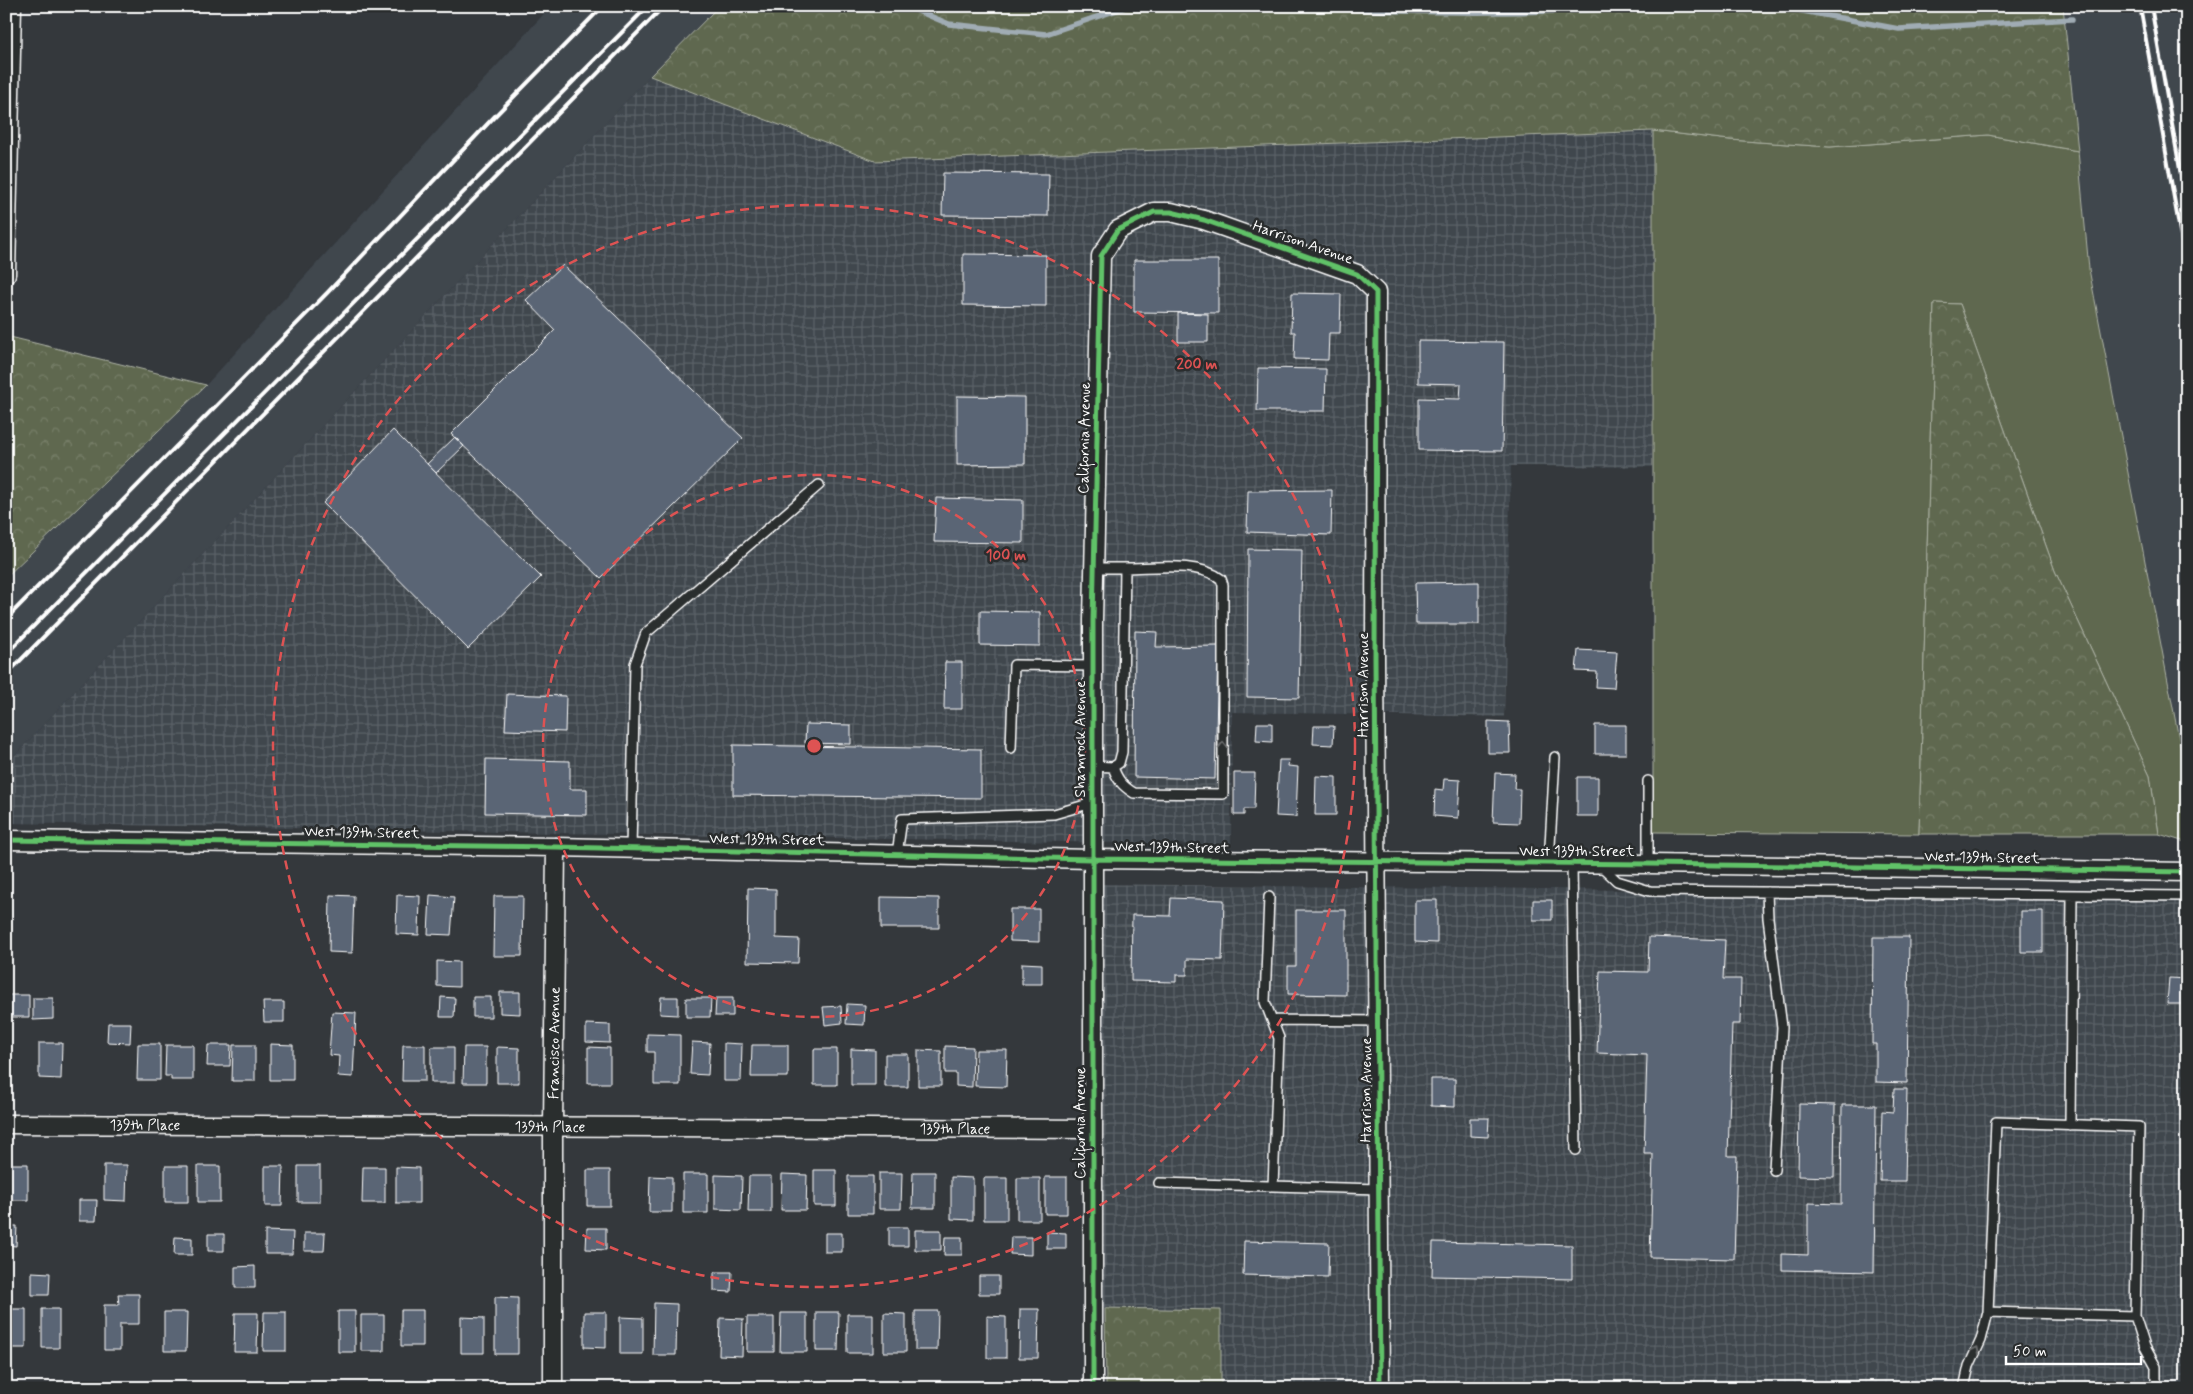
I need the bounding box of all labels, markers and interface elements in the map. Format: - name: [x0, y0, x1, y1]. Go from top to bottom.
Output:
- street label: Harrison Avenue: [1250, 216, 1356, 270]
- text: 200 m: [1177, 355, 1218, 375]
- street label: California Avenue: [1074, 382, 1098, 494]
- text: 100 m: [986, 546, 1026, 566]
- street label: Harrison Avenue: [1354, 632, 1374, 738]
- street label: Shamrock Avenue: [1071, 681, 1091, 797]
- centre of rings: [805, 737, 823, 755]
- one-way arrow: [1218, 741, 1228, 748]
- street label: West 139th Street: [304, 822, 420, 844]
- street label: West 139th Street: [709, 829, 825, 851]
- street label: West 139th Street: [1114, 837, 1230, 859]
- street label: West 139th Street: [1519, 842, 1635, 862]
- street label: West 139th Street: [1924, 847, 2040, 869]
- street label: Francisco Avenue: [544, 987, 565, 1099]
- street label: Harrison Avenue: [1357, 1037, 1377, 1143]
- street label: California Avenue: [1071, 1067, 1093, 1179]
- street label: 139th Place: [110, 1115, 181, 1136]
- street label: 139th Place: [515, 1117, 586, 1138]
- street label: 139th Place: [920, 1119, 991, 1140]
- scale bar: [2006, 1334, 2140, 1366]
- text: 50 m: [2013, 1342, 2047, 1362]
- one-way arrow: [1970, 1346, 1980, 1355]

